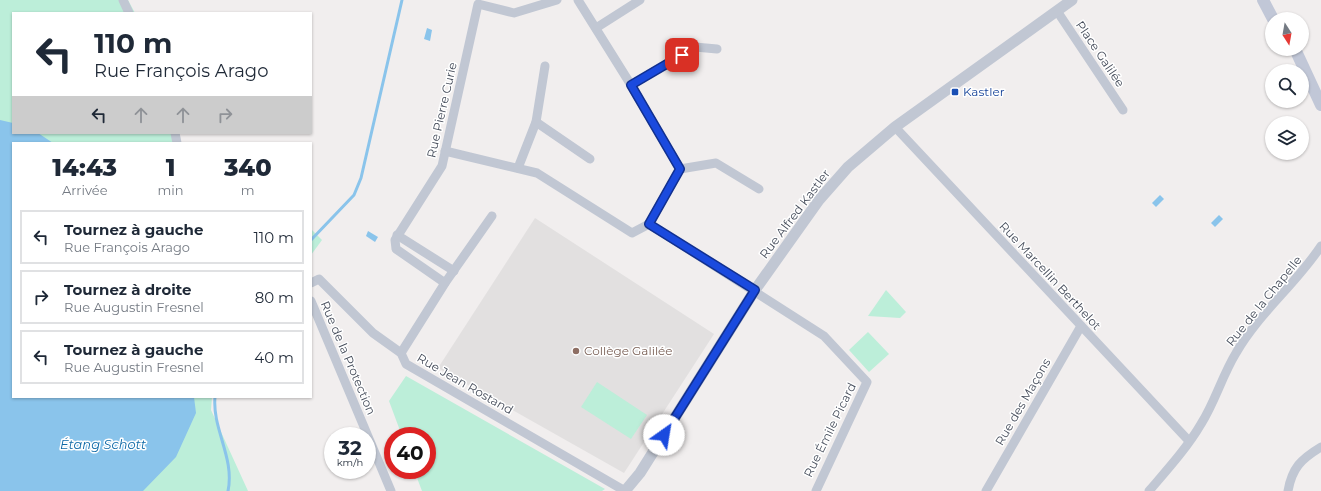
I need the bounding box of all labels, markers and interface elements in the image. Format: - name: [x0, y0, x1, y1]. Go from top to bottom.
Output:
- north arrow: [1265, 12, 1309, 56]
- map controls: [1265, 12, 1309, 160]
- street label: Place Galilée: [1073, 18, 1128, 90]
- text: 110 m: [94, 26, 172, 60]
- icon: left: [28, 28, 80, 80]
- pin: [665, 38, 699, 72]
- icon: arrive: [671, 44, 693, 66]
- text: Rue François Arago: [94, 60, 268, 82]
- street label: Rue Pierre Curie: [423, 61, 460, 159]
- button: search: [1265, 64, 1309, 108]
- place label: Kastler: [963, 84, 1005, 99]
- marker: Kastler: [950, 87, 960, 97]
- icon: left: [88, 104, 110, 126]
- icon: ahead: [130, 104, 152, 126]
- icon: ahead: [172, 104, 194, 126]
- icon: right: [214, 104, 236, 126]
- button: layers: [1265, 116, 1309, 160]
- text: 14:43: [52, 153, 117, 182]
- text: 1: [166, 153, 175, 182]
- text: 340: [224, 153, 272, 182]
- street label: Rue Alfred Kastler: [756, 166, 833, 261]
- text: Arrivée: [62, 182, 108, 198]
- text: min: [157, 182, 184, 198]
- text: m: [241, 182, 255, 198]
- street label: Rue Marcellin Berthelot: [996, 218, 1104, 333]
- text: Tournez à gauche: [64, 220, 203, 239]
- icon: left: [30, 226, 52, 248]
- text: 110 m: [253, 228, 294, 247]
- text: Rue François Arago: [64, 239, 190, 255]
- street label: Rue de la Chapelle: [1223, 252, 1305, 349]
- text: Tournez à droite: [64, 280, 192, 299]
- icon: right: [30, 286, 52, 308]
- text: 80 m: [255, 288, 294, 307]
- text: Rue Augustin Fresnel: [64, 299, 204, 315]
- street label: Rue de la Protection: [318, 299, 379, 417]
- text: Tournez à gauche: [64, 340, 203, 359]
- place label: Collège Galilée: [584, 343, 673, 358]
- icon: left: [30, 346, 52, 368]
- marker: Collège Galilée: [571, 346, 581, 356]
- text: 40 m: [254, 348, 294, 367]
- street label: Rue Jean Rostand: [414, 350, 516, 417]
- street label: Rue des Maçons: [992, 355, 1054, 448]
- text: Rue Augustin Fresnel: [64, 359, 204, 375]
- street label: Rue Émile Picard: [800, 380, 859, 479]
- position arrow: [643, 414, 685, 456]
- speed limit sign: 40: [384, 427, 436, 479]
- water label: Étang Schott: [60, 436, 147, 452]
- text: 32: [338, 436, 362, 460]
- text: km/h: [337, 456, 363, 469]

